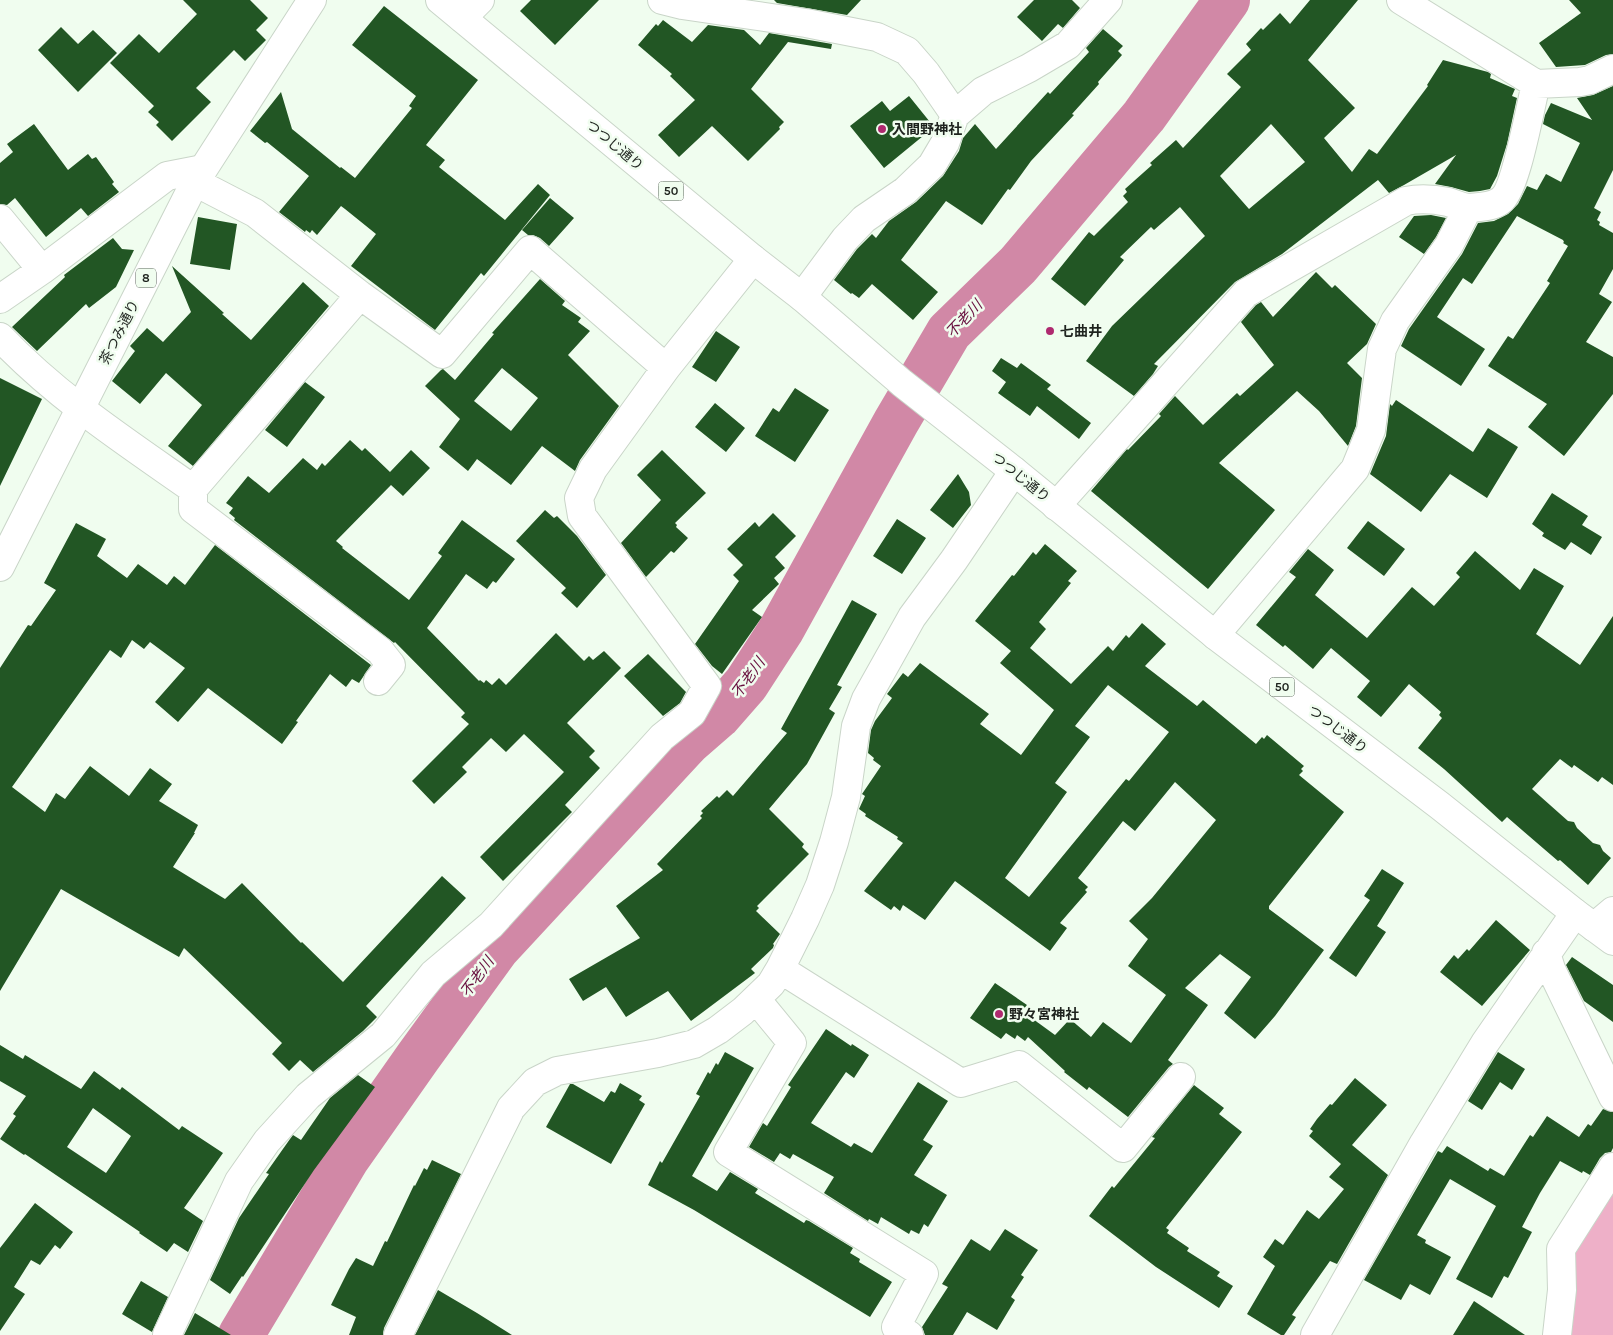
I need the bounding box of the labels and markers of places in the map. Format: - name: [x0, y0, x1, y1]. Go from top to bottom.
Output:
- place label: 入間野神社: [892, 121, 962, 138]
- marker: 入間野神社: [876, 123, 888, 135]
- place label: 七曲井: [1060, 323, 1102, 340]
- marker: 七曲井: [1044, 325, 1056, 337]
- place label: 野々宮神社: [1009, 1006, 1079, 1023]
- marker: 野々宮神社: [993, 1008, 1005, 1020]

